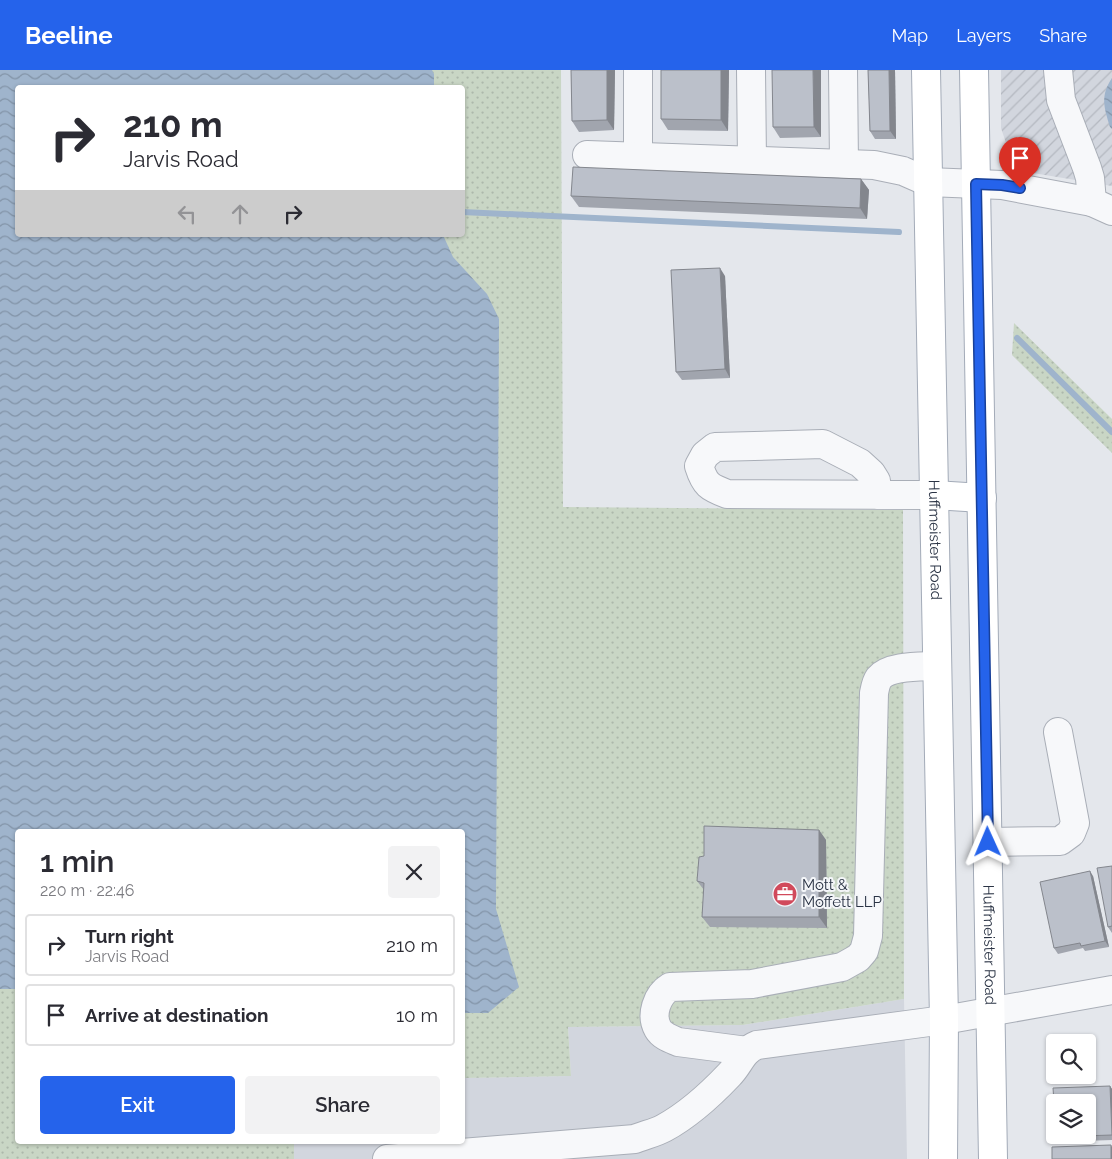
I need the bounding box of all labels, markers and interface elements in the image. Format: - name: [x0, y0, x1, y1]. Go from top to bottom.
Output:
- text: Beeline: [25, 21, 113, 50]
- text: Map: [892, 25, 928, 46]
- text: Layers: [956, 25, 1011, 46]
- text: Share: [1039, 25, 1087, 46]
- text: 210 m: [123, 104, 223, 145]
- icon: right: [40, 105, 105, 170]
- pin: [999, 137, 1041, 188]
- icon: arrive: [1006, 144, 1034, 172]
- text: Jarvis Road: [123, 146, 239, 172]
- icon: left: [173, 200, 201, 228]
- icon: ahead: [226, 200, 254, 228]
- icon: right: [279, 200, 307, 228]
- street label: Huffmeister Road: [925, 480, 945, 600]
- position arrow: [961, 815, 1013, 867]
- text: 1 min: [40, 844, 115, 879]
- button: close: [388, 846, 440, 898]
- place label: Mott & Moffett LLP: [802, 876, 882, 911]
- text: 220 m · 22:46: [40, 881, 135, 900]
- office icon: Mott & Moffett LLP: [772, 881, 798, 907]
- street label: Huffmeister Road: [979, 885, 999, 1005]
- text: Turn right: [85, 925, 174, 947]
- icon: right: [42, 931, 70, 959]
- text: 210 m: [386, 934, 438, 956]
- text: Jarvis Road: [85, 947, 169, 966]
- icon: arrive: [42, 1001, 70, 1029]
- text: Arrive at destination: [85, 1004, 269, 1026]
- text: 10 m: [396, 1004, 438, 1026]
- map controls: [1046, 1034, 1096, 1144]
- button: search: [1046, 1034, 1096, 1084]
- button: Exit: [40, 1076, 235, 1134]
- button: Share: [245, 1076, 440, 1134]
- button: layers: [1046, 1094, 1096, 1144]

